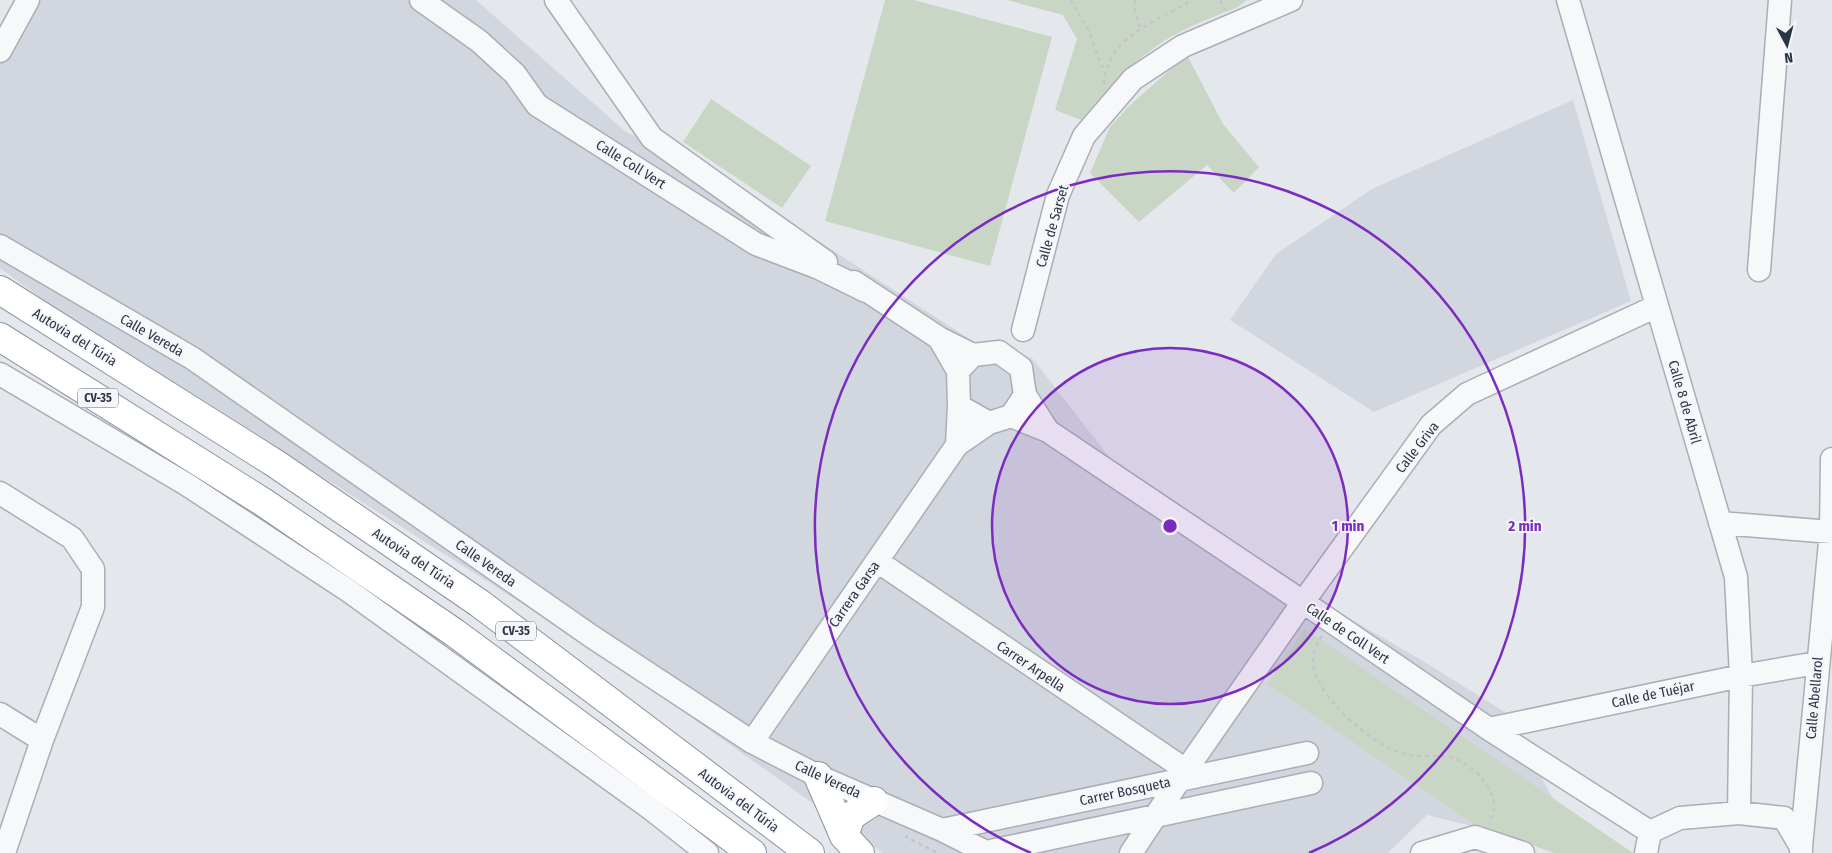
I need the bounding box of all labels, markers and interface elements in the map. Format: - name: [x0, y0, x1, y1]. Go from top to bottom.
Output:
- north arrow: [1762, 20, 1812, 70]
- text: N: [1783, 48, 1794, 66]
- street label: Calle Coll Vert: [593, 136, 669, 193]
- street label: Calle de Sarset: [1033, 183, 1072, 269]
- street label: Autovia del Túria: [29, 305, 120, 370]
- street label: Calle Vereda: [117, 310, 187, 361]
- street label: Calle 8 de Abril: [1664, 358, 1705, 446]
- road number: CV-35: [78, 388, 118, 408]
- street label: Calle Griva: [1392, 418, 1443, 476]
- centre of rings: [1161, 517, 1179, 535]
- text: 1 min: [1332, 517, 1364, 535]
- text: 2 min: [1507, 517, 1542, 535]
- street label: Autovia del Túria: [369, 524, 458, 592]
- street label: Calle Vereda: [452, 536, 520, 591]
- street label: Carrera Garsa: [825, 558, 884, 631]
- street label: Calle de Coll Vert: [1303, 599, 1393, 668]
- road number: CV-35: [496, 622, 536, 640]
- street label: Carrer Arpella: [993, 637, 1068, 696]
- street label: Calle Abellarol: [1802, 656, 1827, 740]
- street label: Calle de Tuéjar: [1610, 677, 1696, 712]
- street label: Calle Vereda: [792, 757, 864, 802]
- street label: Autovia del Túria: [695, 765, 782, 836]
- street label: Carrer Bosqueta: [1078, 774, 1172, 809]

